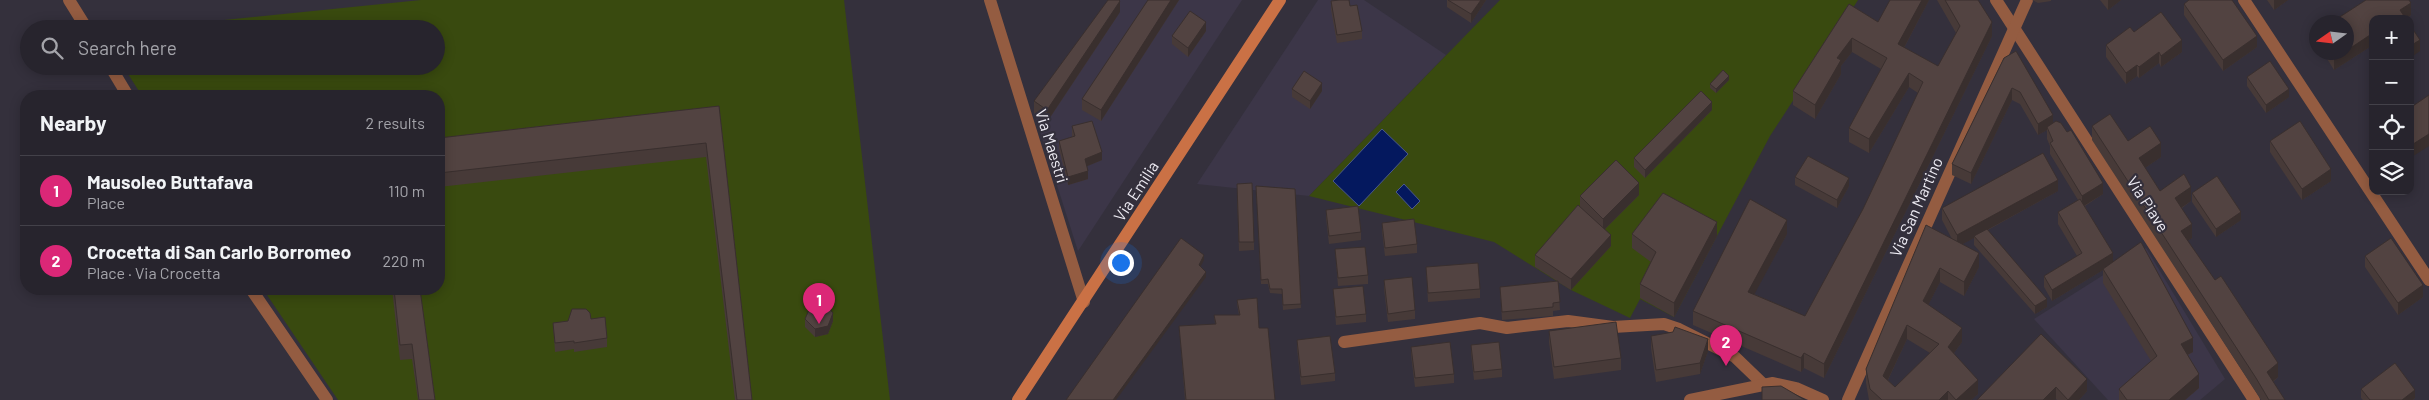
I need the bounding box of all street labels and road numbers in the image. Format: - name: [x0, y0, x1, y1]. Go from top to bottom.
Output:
- street label: Via Maestri: [1032, 107, 1073, 185]
- street label: Via San Martino: [1885, 154, 1946, 260]
- street label: Via Emilia: [1109, 157, 1162, 224]
- street label: Via Piave: [2123, 172, 2173, 235]

